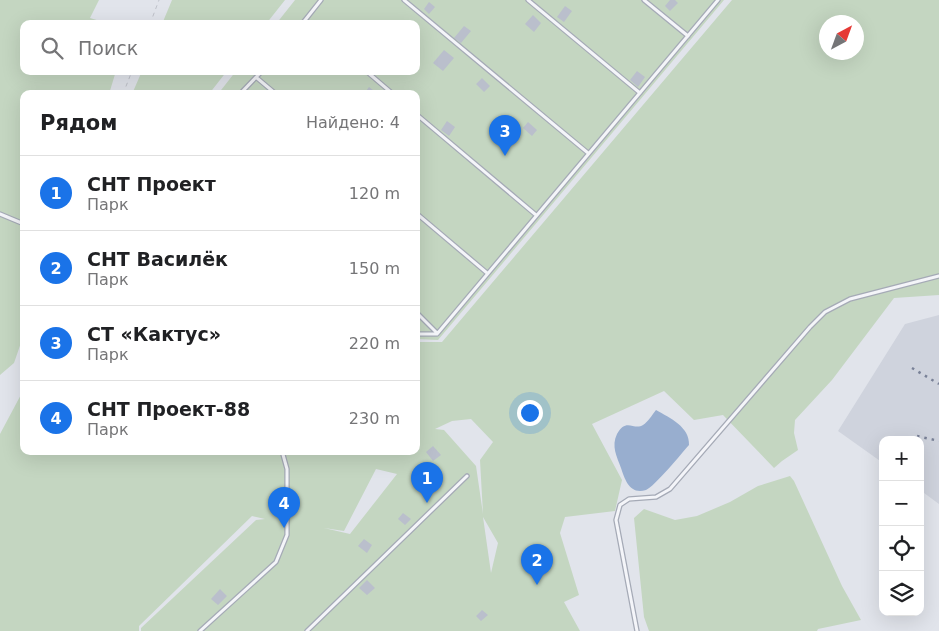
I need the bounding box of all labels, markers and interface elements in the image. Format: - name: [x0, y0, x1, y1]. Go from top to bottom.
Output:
- north arrow: [819, 15, 864, 60]
- search box: [20, 20, 420, 75]
- icon: search: [38, 34, 66, 62]
- text: Поиск: [78, 37, 138, 59]
- text: Рядом: [40, 111, 117, 135]
- text: Найдено: 4: [306, 113, 400, 132]
- pin: 3: [489, 115, 521, 156]
- text: СНТ Проект: [87, 173, 216, 195]
- text: 1: [50, 184, 62, 203]
- text: 120 m: [349, 184, 400, 203]
- text: Парк: [87, 195, 129, 214]
- text: СНТ Василёк: [87, 248, 228, 270]
- text: 2: [50, 259, 62, 278]
- text: 150 m: [349, 259, 400, 278]
- text: Парк: [87, 270, 129, 289]
- text: СТ «Кактус»: [87, 323, 221, 345]
- text: 3: [50, 334, 62, 353]
- text: 220 m: [349, 334, 400, 353]
- text: Парк: [87, 345, 129, 364]
- text: СНТ Проект-88: [87, 398, 250, 420]
- your location: [517, 400, 543, 426]
- text: 4: [50, 409, 62, 428]
- text: 230 m: [349, 409, 400, 428]
- text: Парк: [87, 420, 129, 439]
- map controls: [879, 436, 924, 616]
- button: +: [879, 436, 924, 481]
- pin: 1: [411, 462, 443, 503]
- button: −: [879, 481, 924, 526]
- pin: 4: [268, 487, 300, 528]
- button: locate: [879, 526, 924, 571]
- pin: 2: [521, 544, 553, 585]
- button: layers: [879, 571, 924, 616]

